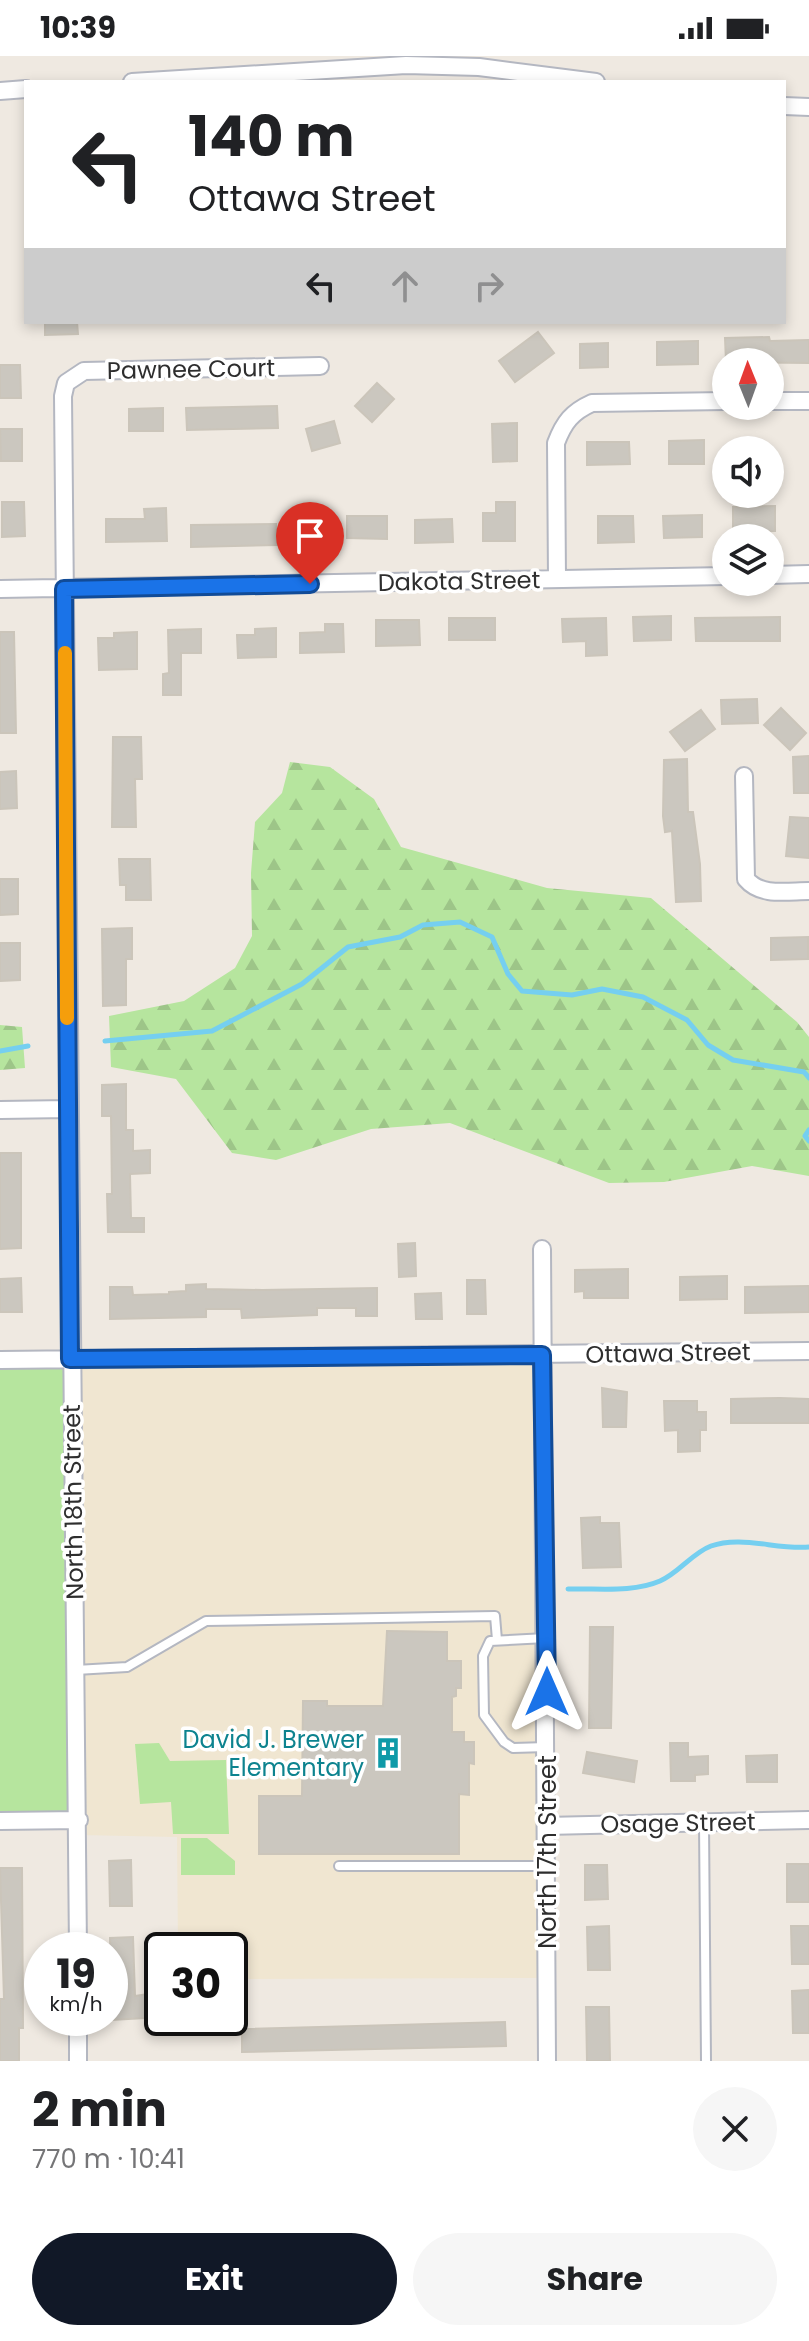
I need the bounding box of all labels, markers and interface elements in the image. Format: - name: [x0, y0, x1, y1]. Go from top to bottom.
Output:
- text: 10:39: [40, 6, 116, 49]
- text: 140 m: [188, 97, 355, 176]
- icon: left: [56, 112, 160, 216]
- text: Ottawa Street: [188, 173, 436, 224]
- icon: left: [299, 264, 343, 308]
- icon: ahead: [383, 264, 427, 308]
- icon: right: [467, 264, 511, 308]
- north arrow: [712, 348, 784, 420]
- map controls: [712, 348, 784, 596]
- street label: Pawnee Court: [107, 351, 275, 387]
- button: sound: [712, 436, 784, 508]
- pin: [276, 502, 344, 584]
- icon: arrive: [288, 514, 332, 558]
- button: layers: [712, 524, 784, 596]
- street label: Dakota Street: [377, 563, 541, 599]
- street label: Ottawa Street: [585, 1335, 751, 1371]
- street label: North 18th Street: [55, 1404, 91, 1600]
- position arrow: [505, 1650, 589, 1734]
- place label: David J. Brewer Elementary: [183, 1723, 364, 1784]
- building icon: David J. Brewer Elementary: [371, 1736, 405, 1770]
- street label: North 17th Street: [531, 1755, 564, 1949]
- street label: Osage Street: [600, 1805, 756, 1841]
- speed limit sign: 30: [144, 1932, 248, 2036]
- text: 19: [56, 1946, 96, 2002]
- text: km/h: [49, 1990, 103, 2018]
- text: 2 min: [32, 2076, 167, 2143]
- button: close: [693, 2087, 777, 2171]
- text: 770 m · 10:41: [32, 2141, 185, 2177]
- button: Exit: [32, 2233, 397, 2325]
- button: Share: [413, 2233, 777, 2325]

